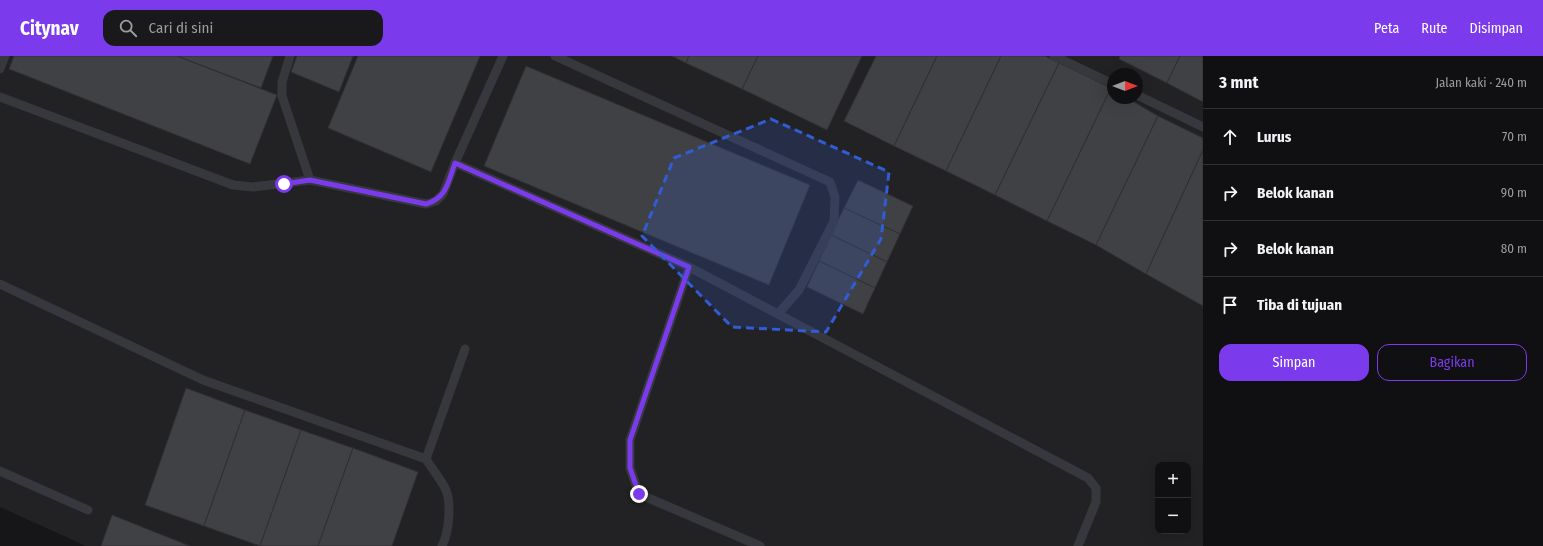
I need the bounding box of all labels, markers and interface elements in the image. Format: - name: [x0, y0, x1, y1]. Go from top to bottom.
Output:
- search box: [103, 10, 383, 46]
- text: Citynav: [20, 17, 79, 40]
- icon: search: [117, 17, 139, 39]
- text: Cari di sini: [149, 19, 213, 37]
- text: Peta: [1374, 20, 1399, 37]
- text: Rute: [1421, 20, 1448, 37]
- text: Disimpan: [1470, 20, 1523, 37]
- north arrow: [1107, 68, 1143, 104]
- text: 3 mnt: [1219, 72, 1258, 93]
- text: Jalan kaki · 240 m: [1436, 75, 1527, 90]
- icon: ahead: [1219, 126, 1241, 148]
- text: Lurus: [1257, 128, 1291, 146]
- text: 70 m: [1502, 129, 1527, 144]
- route start: [275, 175, 293, 193]
- icon: right: [1219, 182, 1241, 204]
- text: Belok kanan: [1257, 184, 1334, 202]
- text: 90 m: [1501, 185, 1527, 200]
- icon: right: [1219, 238, 1241, 260]
- text: Belok kanan: [1257, 240, 1334, 258]
- text: 80 m: [1501, 241, 1527, 256]
- icon: arrive: [1219, 294, 1241, 316]
- text: Tiba di tujuan: [1257, 296, 1342, 314]
- button: Simpan: [1219, 344, 1369, 381]
- button: Bagikan: [1377, 344, 1527, 381]
- map controls: [1155, 462, 1191, 534]
- button: +: [1155, 462, 1191, 498]
- route end: [630, 485, 648, 503]
- button: −: [1155, 498, 1191, 534]

